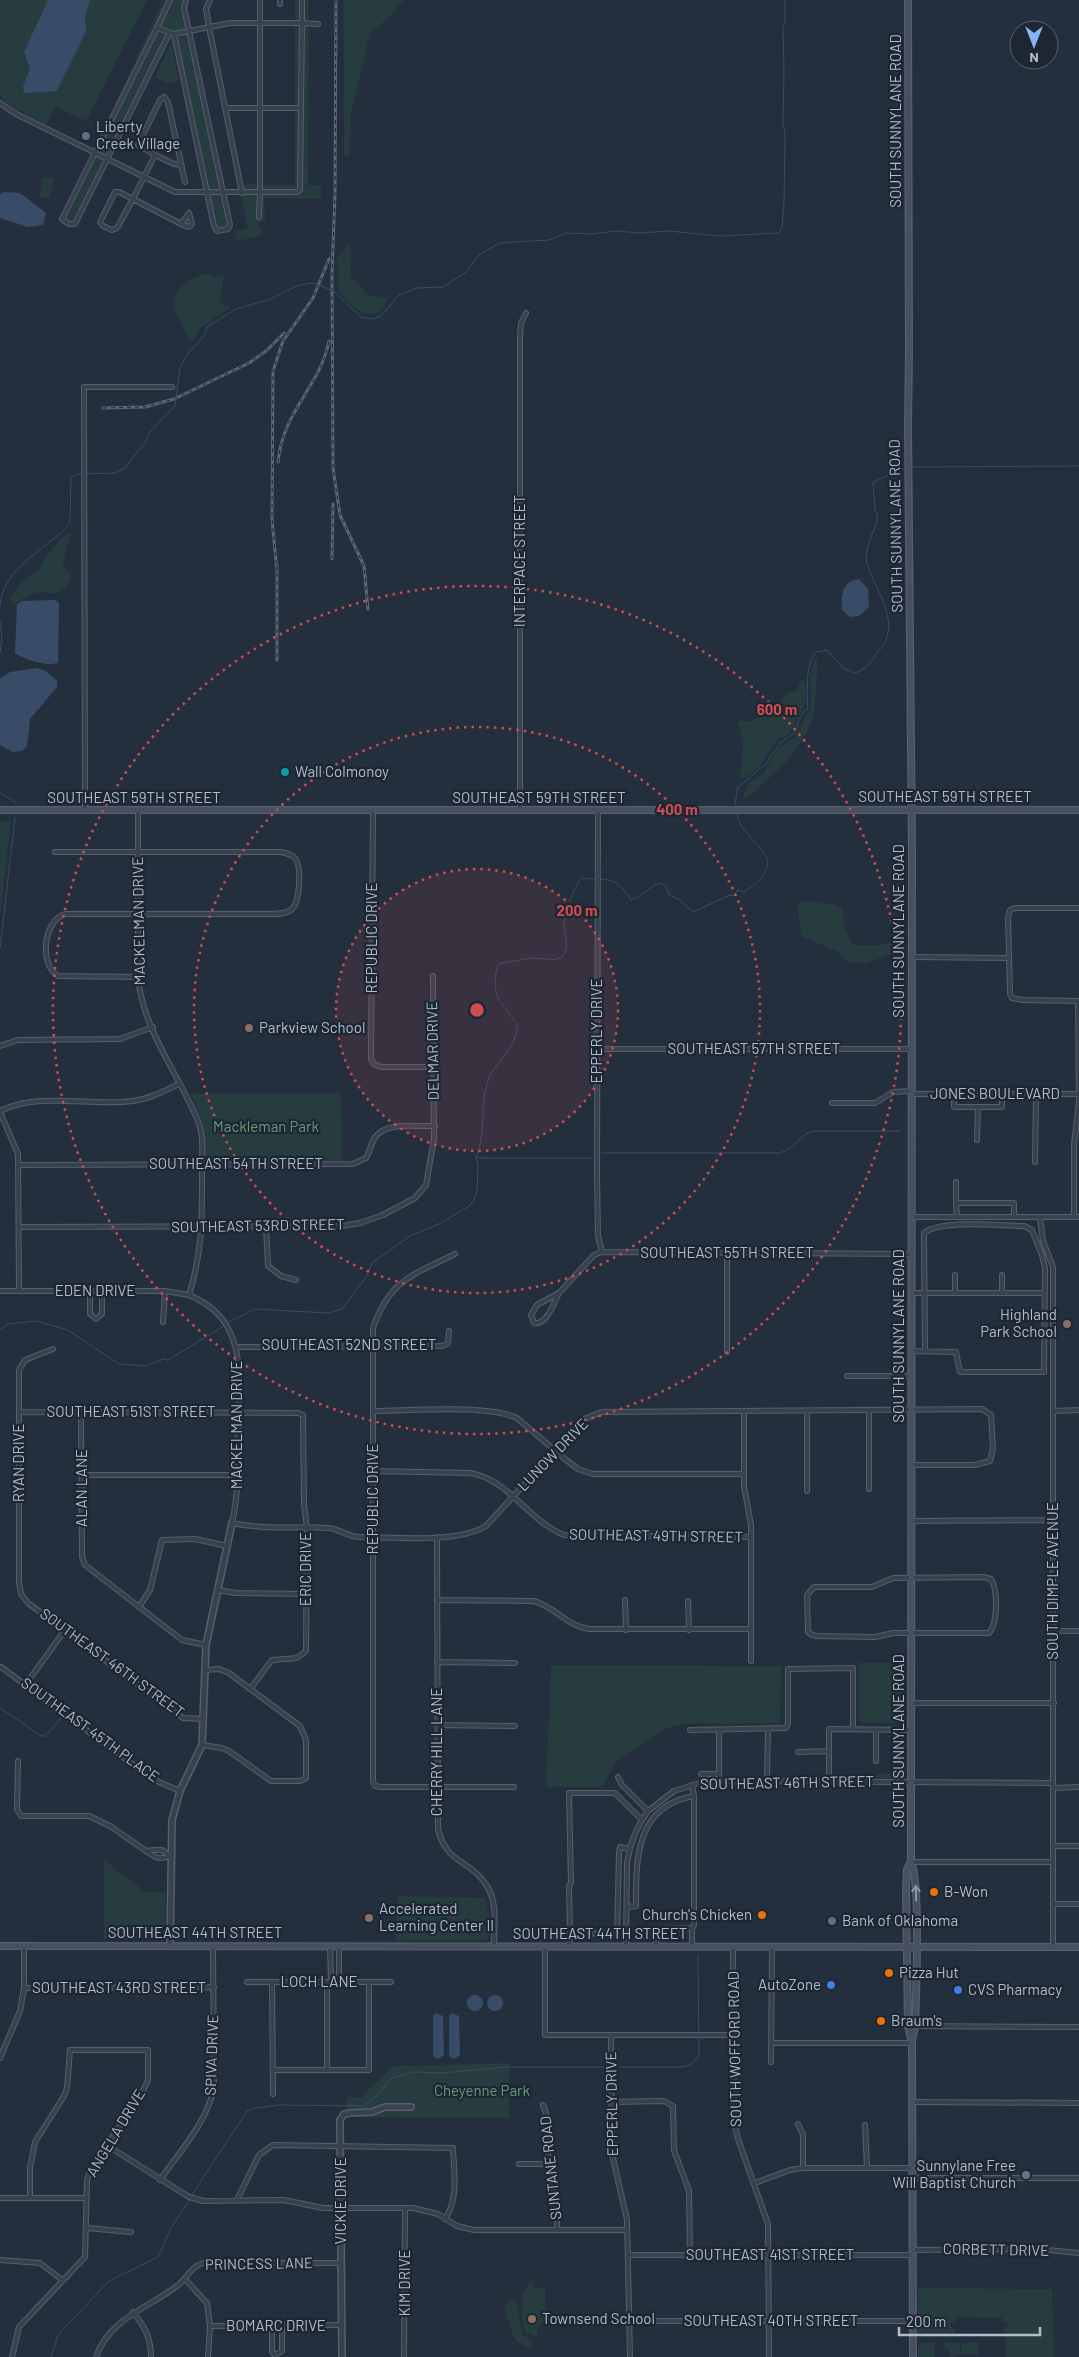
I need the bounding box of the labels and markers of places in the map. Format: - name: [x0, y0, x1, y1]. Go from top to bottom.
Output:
- place label: Liberty Creek Village: [96, 117, 180, 152]
- marker: Liberty Creek Village: [80, 130, 92, 142]
- place label: Wall Colmonoy: [295, 762, 389, 780]
- marker: Wall Colmonoy: [279, 766, 291, 778]
- centre of rings: [468, 1001, 486, 1019]
- place label: Parkview School: [259, 1018, 365, 1036]
- marker: Parkview School: [243, 1022, 255, 1034]
- place label: Highland Park School: [980, 1305, 1057, 1340]
- marker: Highland Park School: [1061, 1318, 1073, 1330]
- place label: B-Won: [944, 1882, 988, 1900]
- marker: B-Won: [928, 1886, 940, 1898]
- place label: Accelerated Learning Center II: [379, 1899, 494, 1934]
- place label: Church's Chicken: [642, 1905, 752, 1923]
- marker: Church's Chicken: [756, 1909, 768, 1921]
- place label: Bank of Oklahoma: [842, 1911, 958, 1929]
- marker: Accelerated Learning Center II: [363, 1912, 375, 1924]
- marker: Bank of Oklahoma: [826, 1915, 838, 1927]
- place label: Pizza Hut: [899, 1963, 959, 1981]
- marker: Pizza Hut: [883, 1967, 895, 1979]
- place label: AutoZone: [758, 1975, 821, 1993]
- marker: AutoZone: [825, 1979, 837, 1991]
- place label: CVS Pharmacy: [968, 1980, 1062, 1998]
- marker: CVS Pharmacy: [952, 1984, 964, 1996]
- place label: Braum's: [891, 2011, 942, 2029]
- marker: Braum's: [875, 2015, 887, 2027]
- place label: Sunnylane Free Will Baptist Church: [892, 2156, 1016, 2191]
- marker: Sunnylane Free Will Baptist Church: [1020, 2169, 1032, 2181]
- place label: Townsend School: [542, 2309, 655, 2327]
- marker: Townsend School: [526, 2313, 538, 2325]

